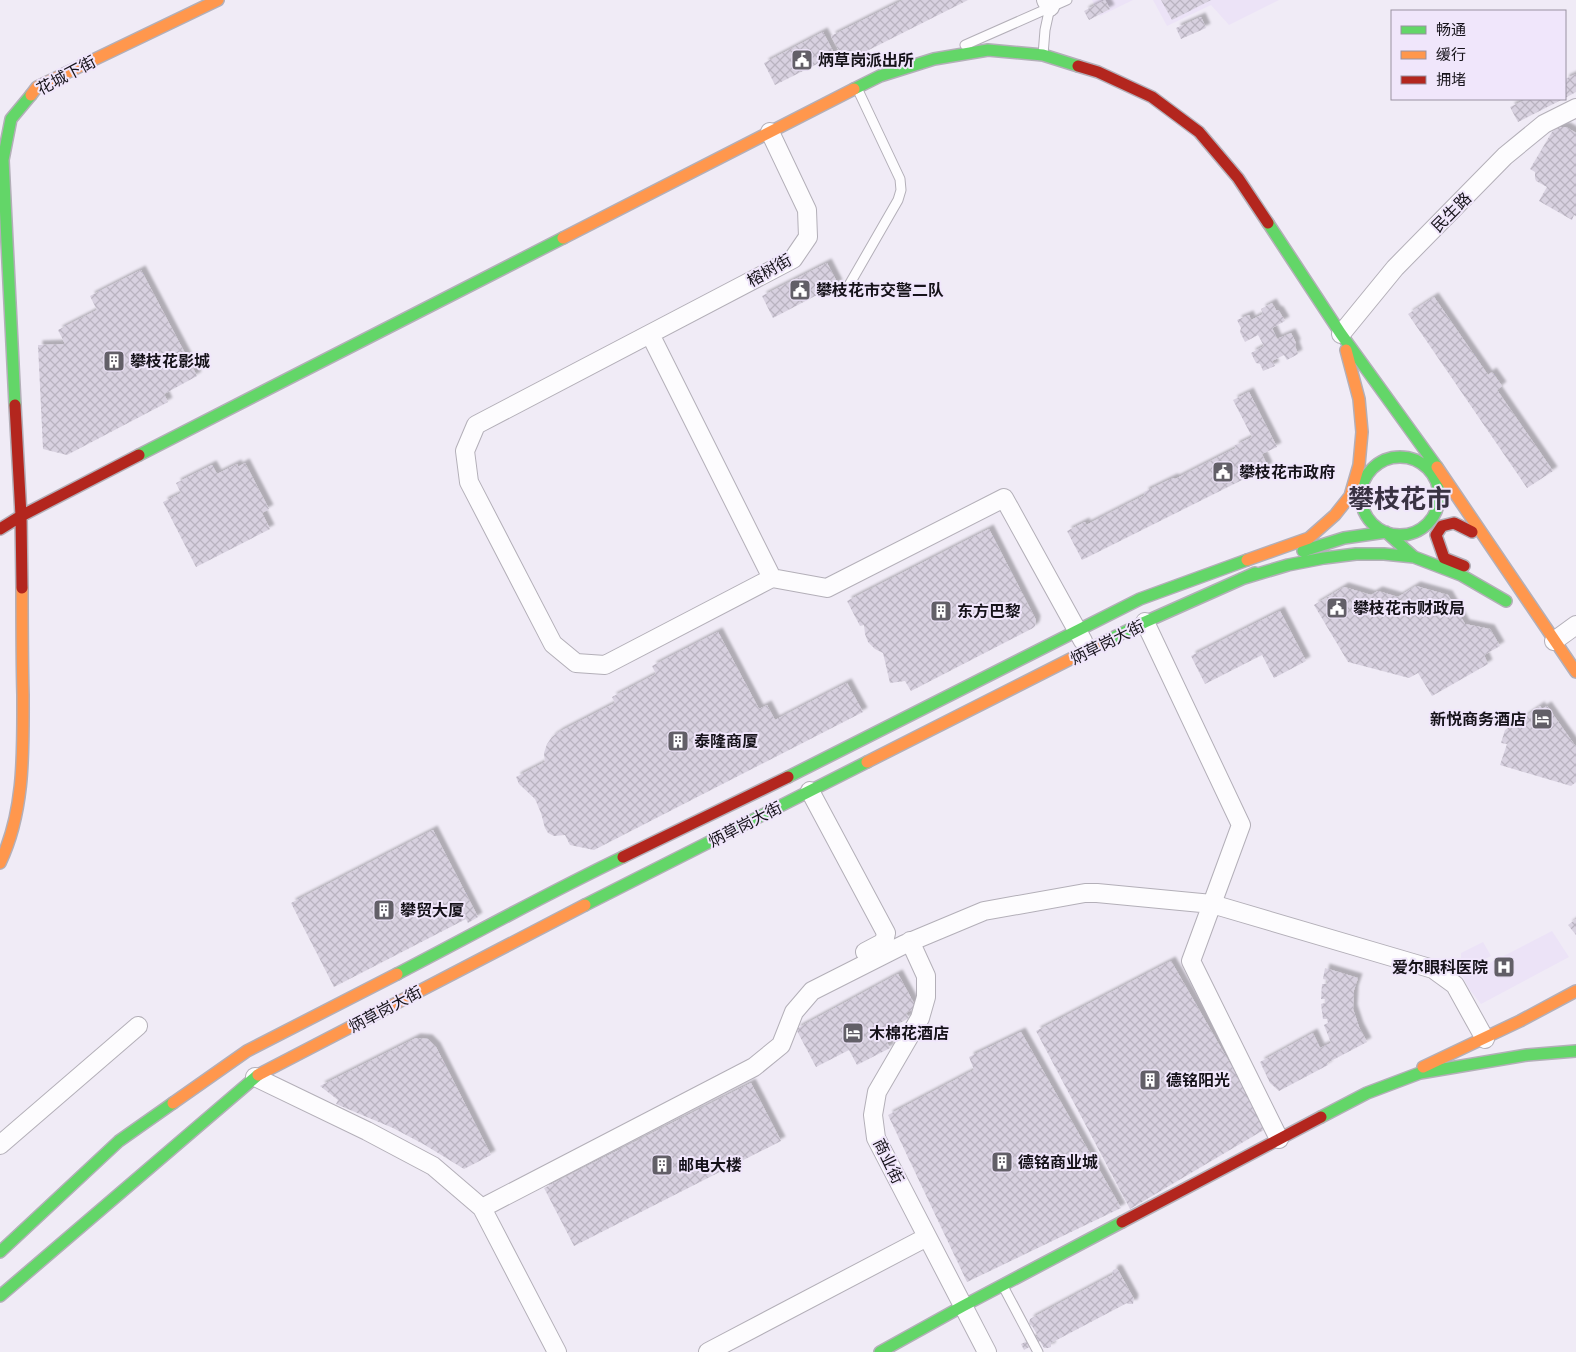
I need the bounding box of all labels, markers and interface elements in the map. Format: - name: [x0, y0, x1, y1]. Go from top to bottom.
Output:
- legend: [1391, 10, 1566, 100]
- text: 畅通: [1436, 20, 1466, 38]
- text: 缓行: [1436, 45, 1466, 63]
- public building icon: 炳草岗派出所: [790, 48, 814, 72]
- place label: 炳草岗派出所: [818, 50, 914, 70]
- street label: 花城下街: [33, 51, 99, 99]
- text: 拥堵: [1436, 70, 1466, 88]
- street label: 民生路: [1427, 188, 1475, 236]
- street label: 榕树街: [743, 249, 795, 291]
- public building icon: 攀枝花市交警二队: [788, 278, 812, 302]
- place label: 攀枝花市交警二队: [816, 280, 944, 300]
- building icon: 攀枝花影城: [102, 349, 126, 373]
- place label: 攀枝花影城: [130, 351, 210, 371]
- public building icon: 攀枝花市政府: [1211, 460, 1235, 484]
- place label: 攀枝花市政府: [1239, 462, 1335, 482]
- district label: 攀枝花市: [1348, 483, 1452, 514]
- public building icon: 攀枝花市财政局: [1325, 596, 1349, 620]
- place label: 攀枝花市财政局: [1353, 598, 1465, 618]
- building icon: 东方巴黎: [929, 599, 953, 623]
- place label: 东方巴黎: [957, 601, 1021, 621]
- street label: 炳草岗大街: [1067, 615, 1147, 669]
- hotel icon: 新悦商务酒店: [1530, 707, 1554, 731]
- place label: 新悦商务酒店: [1430, 709, 1526, 729]
- building icon: 泰隆商厦: [666, 729, 690, 753]
- place label: 泰隆商厦: [694, 731, 758, 751]
- street label: 炳草岗大街: [705, 797, 785, 851]
- building icon: 攀贸大厦: [372, 898, 396, 922]
- place label: 攀贸大厦: [400, 900, 464, 920]
- hospital icon: 爱尔眼科医院: [1492, 955, 1516, 979]
- place label: 爱尔眼科医院: [1392, 957, 1488, 977]
- street label: 炳草岗大街: [345, 981, 425, 1037]
- hotel icon: 木棉花酒店: [841, 1021, 865, 1045]
- place label: 木棉花酒店: [869, 1023, 949, 1043]
- building icon: 德铭阳光: [1138, 1068, 1162, 1092]
- place label: 德铭阳光: [1166, 1070, 1230, 1090]
- street label: 商业街: [869, 1135, 909, 1187]
- building icon: 德铭商业城: [990, 1150, 1014, 1174]
- place label: 德铭商业城: [1018, 1152, 1098, 1172]
- building icon: 邮电大楼: [650, 1153, 674, 1177]
- place label: 邮电大楼: [678, 1155, 742, 1175]

